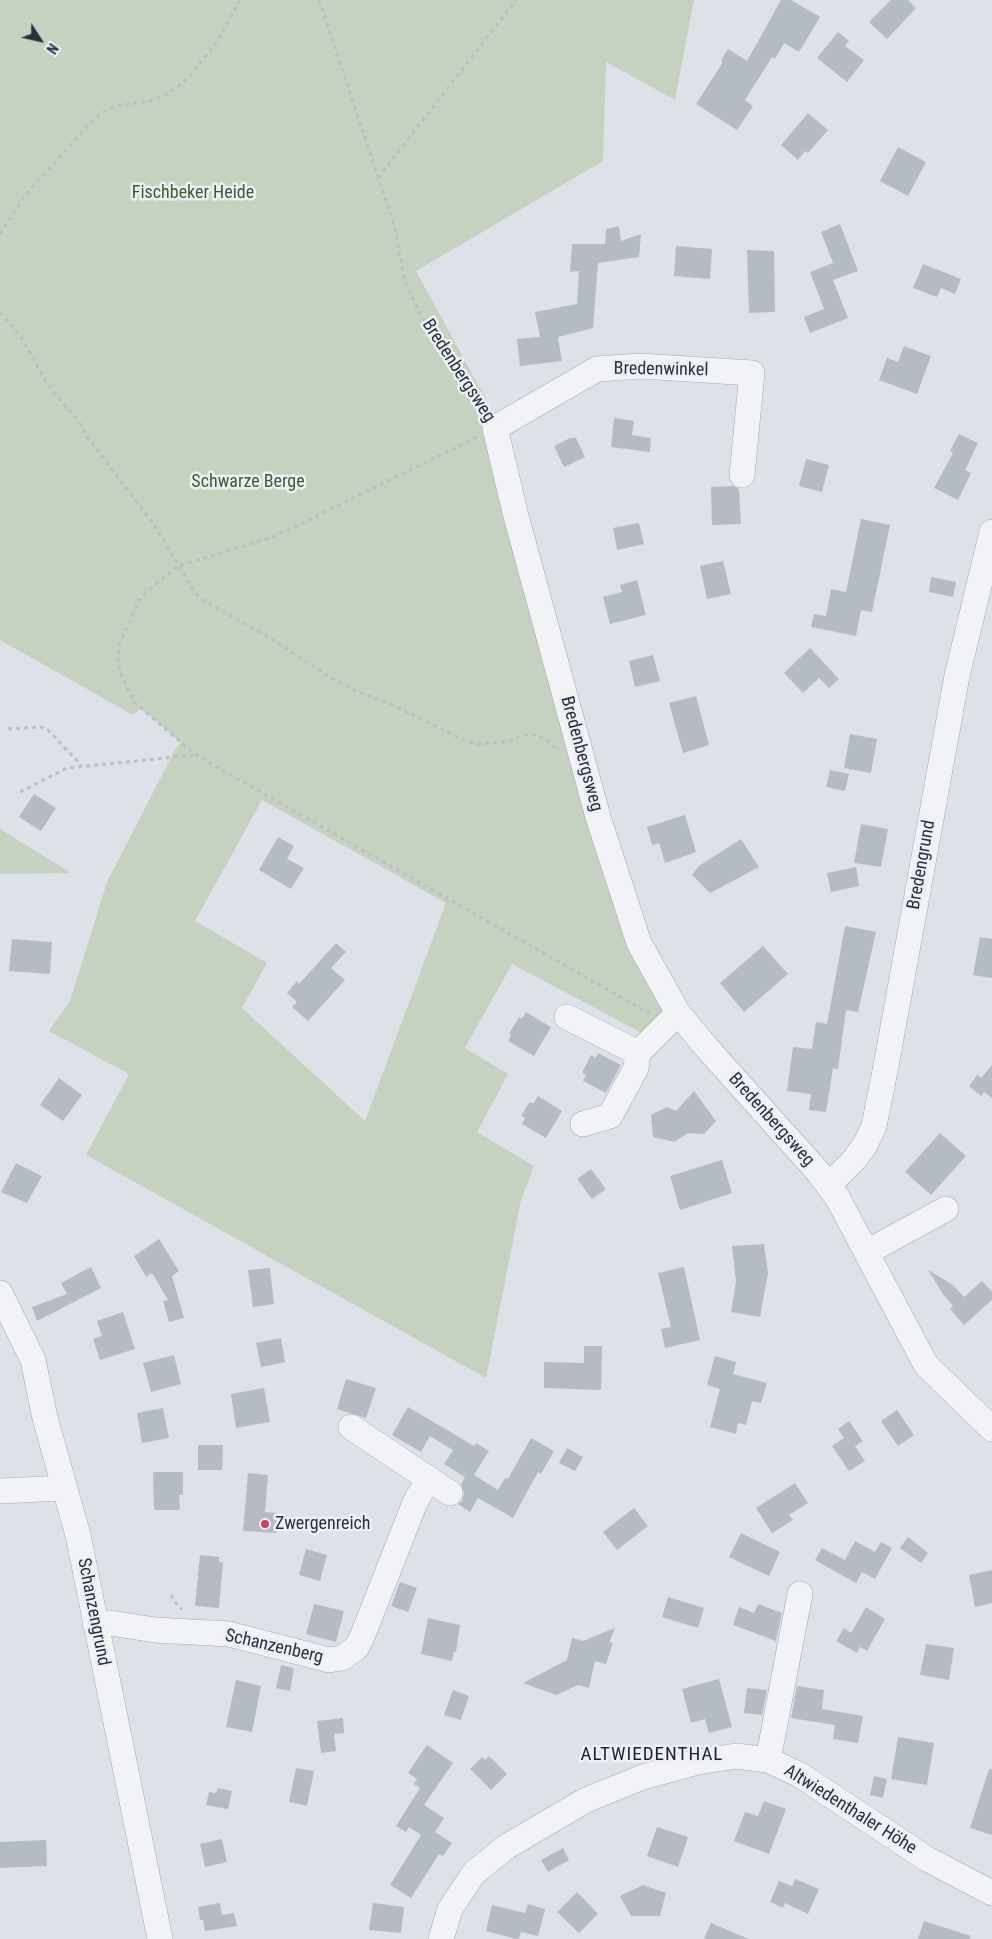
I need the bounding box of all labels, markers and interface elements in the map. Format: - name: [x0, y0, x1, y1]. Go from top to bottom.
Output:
- north arrow: [15, 15, 65, 65]
- text: N: [43, 40, 61, 57]
- park label: Fischbeker Heide: [132, 182, 254, 204]
- street label: Bredenbergsweg: [417, 315, 499, 427]
- street label: Bredenwinkel: [613, 358, 709, 382]
- park label: Schwarze Berge: [191, 471, 305, 493]
- street label: Bredenbergsweg: [555, 694, 607, 814]
- street label: Bredengrund: [904, 819, 940, 911]
- street label: Bredenbergsweg: [723, 1069, 819, 1171]
- place label: Zwergenreich: [275, 1513, 371, 1535]
- marker: Zwergenreich: [259, 1518, 271, 1530]
- street label: Schanzengrund: [72, 1556, 114, 1668]
- street label: Schanzenberg: [223, 1625, 325, 1669]
- district label: ALTWIEDENTHAL: [579, 1744, 725, 1766]
- street label: Altwiedenthaler Höhe: [780, 1760, 920, 1860]

